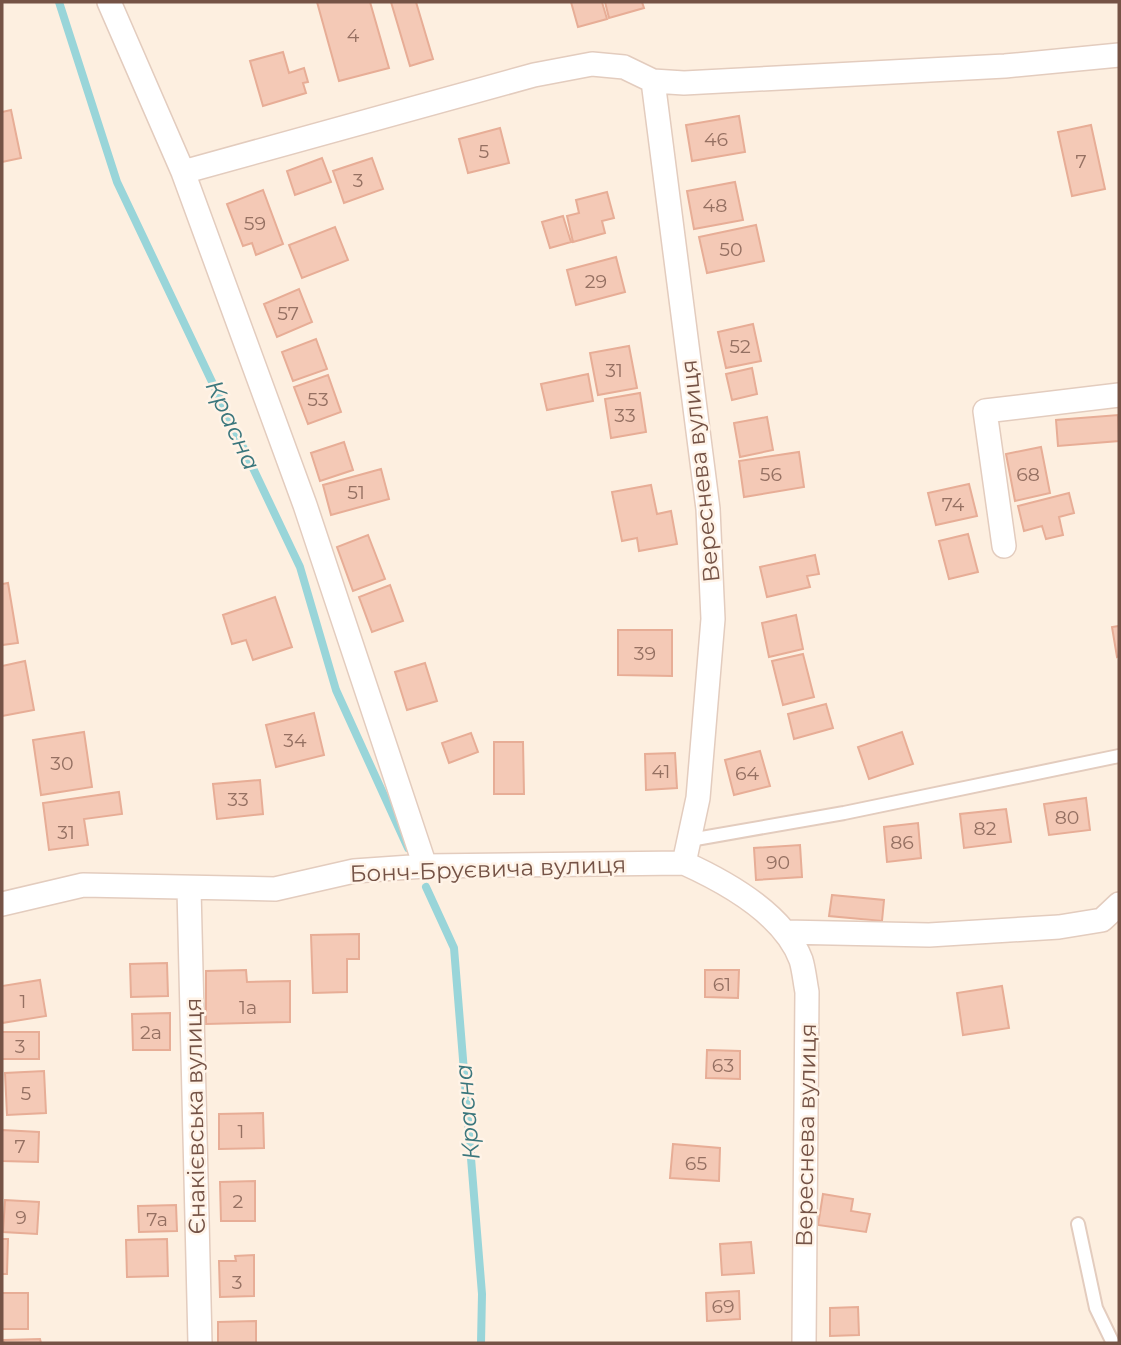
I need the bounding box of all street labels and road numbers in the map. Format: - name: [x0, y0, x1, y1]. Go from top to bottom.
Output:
- street label: Вереснева вулиця: [674, 358, 726, 584]
- street label: Бонч-Бруєвича вулиця: [349, 850, 627, 888]
- street label: Єнакієвська вулиця: [179, 997, 211, 1235]
- street label: Вереснева вулиця: [790, 1023, 822, 1247]

